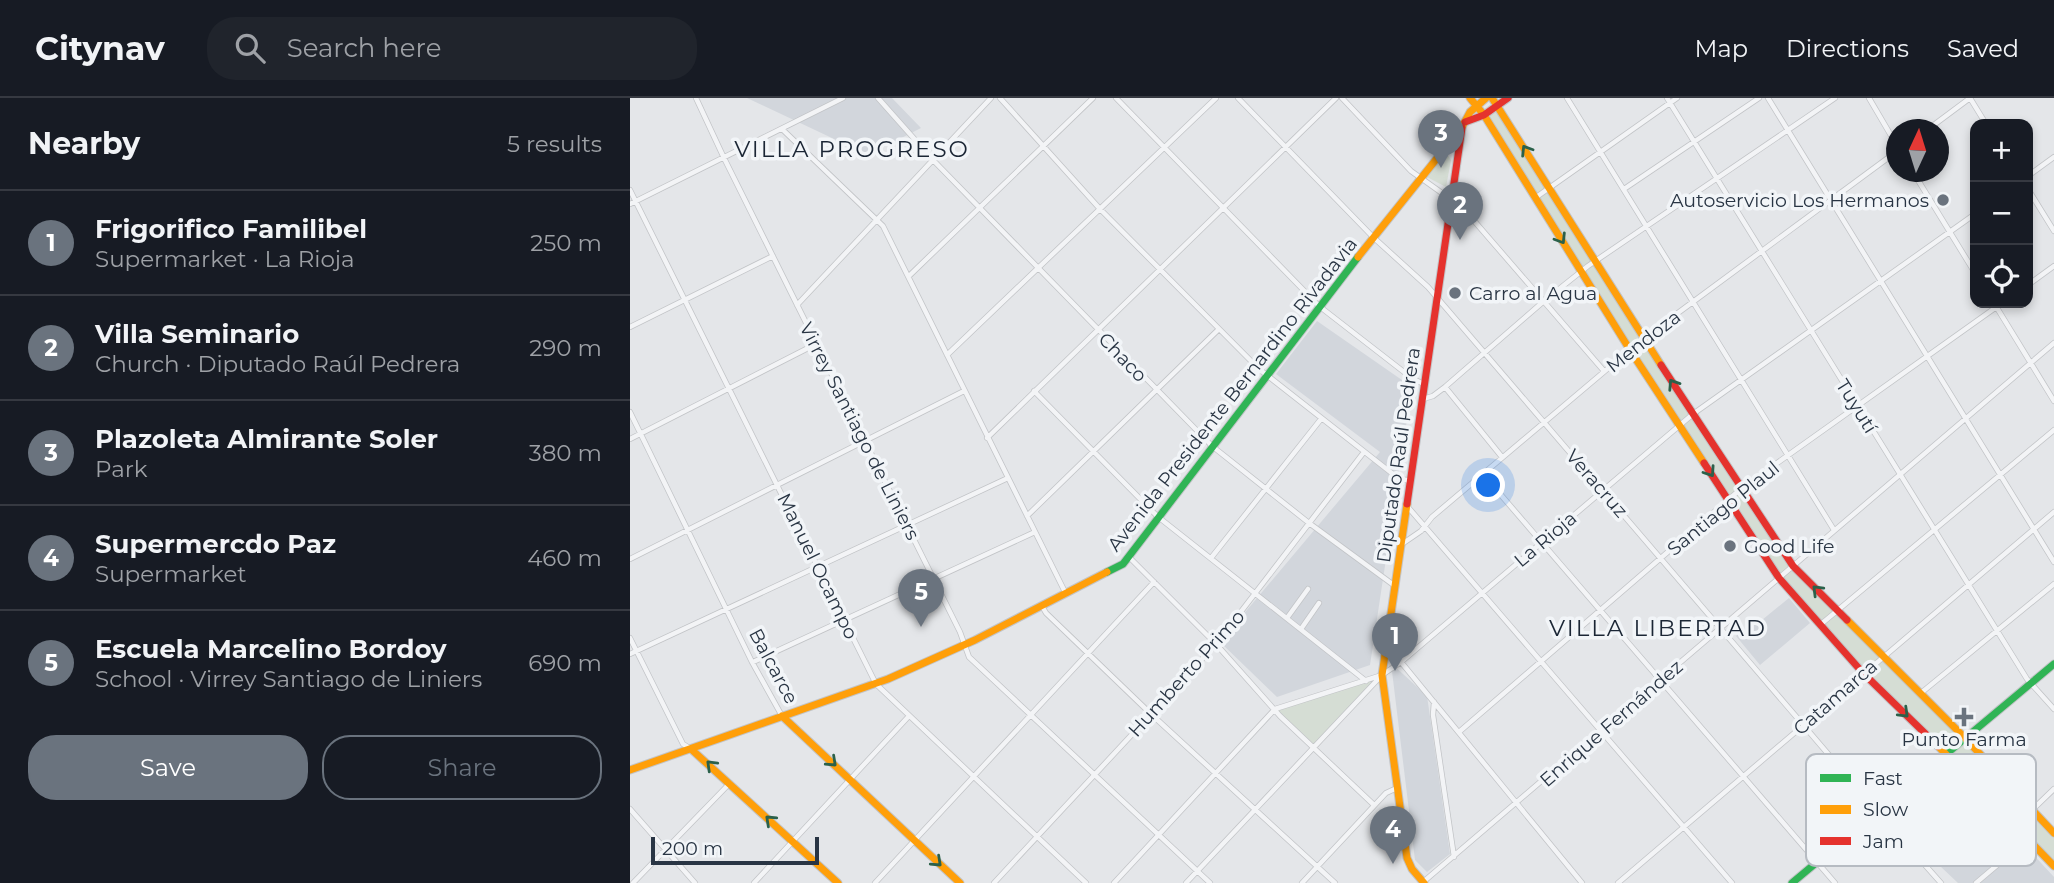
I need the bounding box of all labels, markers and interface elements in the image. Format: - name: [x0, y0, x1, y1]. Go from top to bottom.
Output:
- search box: [207, 17, 697, 80]
- text: Citynav: [35, 28, 165, 68]
- icon: search: [231, 29, 269, 67]
- text: Search here: [287, 32, 441, 64]
- text: Map: [1695, 34, 1748, 63]
- text: Directions: [1786, 34, 1909, 63]
- text: Saved: [1947, 34, 2019, 63]
- pin: 3: [1418, 110, 1464, 168]
- north arrow: [1886, 119, 1949, 182]
- map controls: [1970, 119, 2033, 308]
- button: +: [1970, 119, 2033, 182]
- text: Nearby: [28, 125, 140, 162]
- text: 5 results: [507, 130, 602, 158]
- district label: VILLA PROGRESO: [734, 135, 970, 163]
- one-way arrow: [1521, 145, 1534, 158]
- pin: 2: [1437, 182, 1483, 240]
- button: −: [1970, 182, 2033, 245]
- place label: Autoservicio Los Hermanos: [1670, 189, 1929, 212]
- marker: Autoservicio Los Hermanos: [1935, 192, 1951, 208]
- text: Frigorifico Familibel: [95, 213, 367, 245]
- text: 1: [46, 229, 56, 257]
- text: 250 m: [530, 229, 602, 257]
- one-way arrow: [1552, 232, 1565, 245]
- street label: Avenida Presidente Bernardino Rivadavia: [1103, 233, 1362, 556]
- text: Supermarket · La Rioja: [95, 245, 355, 273]
- button: locate: [1970, 245, 2033, 308]
- place label: Carro al Agua: [1469, 282, 1597, 305]
- marker: Carro al Agua: [1447, 285, 1463, 301]
- street label: Mendoza: [1602, 305, 1685, 378]
- text: Villa Seminario: [95, 318, 299, 350]
- street label: Virrey Santiago de Liniers: [795, 319, 925, 544]
- street label: Chaco: [1094, 328, 1152, 387]
- text: 2: [44, 334, 58, 362]
- text: 290 m: [529, 334, 602, 362]
- street label: Diputado Raúl Pedrera: [1372, 346, 1425, 564]
- text: Church · Diputado Raúl Pedrera: [95, 350, 460, 378]
- street label: Tuyutí: [1831, 375, 1882, 438]
- one-way arrow: [1669, 379, 1682, 392]
- text: Plazoleta Almirante Soler: [95, 423, 438, 455]
- text: 3: [44, 439, 58, 467]
- text: 380 m: [529, 439, 602, 467]
- street label: Veracruz: [1561, 445, 1632, 522]
- text: Park: [95, 455, 148, 483]
- street label: Santiago Plaul: [1663, 456, 1784, 561]
- one-way arrow: [1702, 464, 1714, 477]
- your location: [1471, 468, 1505, 502]
- street label: Manuel Ocampo: [772, 490, 863, 643]
- street label: La Rioja: [1509, 507, 1581, 572]
- text: Supermercdo Paz: [95, 528, 336, 560]
- place label: Good Life: [1744, 535, 1834, 558]
- marker: Good Life: [1722, 538, 1738, 554]
- text: 4: [43, 544, 59, 572]
- text: 460 m: [527, 544, 602, 572]
- text: Supermarket: [95, 560, 247, 588]
- pin: 5: [898, 569, 944, 627]
- one-way arrow: [1813, 586, 1826, 599]
- street label: Humberto Primo: [1123, 605, 1249, 742]
- pin: 1: [1372, 613, 1418, 671]
- district label: VILLA LIBERTAD: [1549, 614, 1767, 642]
- street label: Balcarce: [744, 625, 803, 708]
- text: Escuela Marcelino Bordoy: [95, 633, 447, 665]
- text: 5: [44, 649, 58, 677]
- text: 690 m: [528, 649, 602, 677]
- street label: Enrique Fernández: [1535, 655, 1687, 792]
- street label: Catamarca: [1789, 655, 1882, 740]
- text: School · Virrey Santiago de Liniers: [95, 665, 482, 693]
- one-way arrow: [1896, 704, 1909, 717]
- marker: Punto Farma: [1956, 709, 1972, 725]
- place label: Punto Farma: [1901, 728, 2027, 751]
- button: Save: [28, 735, 308, 800]
- button: Share: [322, 735, 602, 800]
- one-way arrow: [824, 754, 837, 767]
- legend: [1806, 754, 2036, 866]
- one-way arrow: [706, 761, 719, 774]
- text: Fast: [1863, 767, 1903, 790]
- text: Slow: [1863, 798, 1908, 821]
- pin: 4: [1370, 806, 1416, 864]
- one-way arrow: [765, 816, 778, 829]
- text: Jam: [1862, 830, 1904, 853]
- scale bar: [651, 834, 819, 866]
- text: 200 m: [662, 837, 723, 860]
- one-way arrow: [929, 853, 942, 866]

